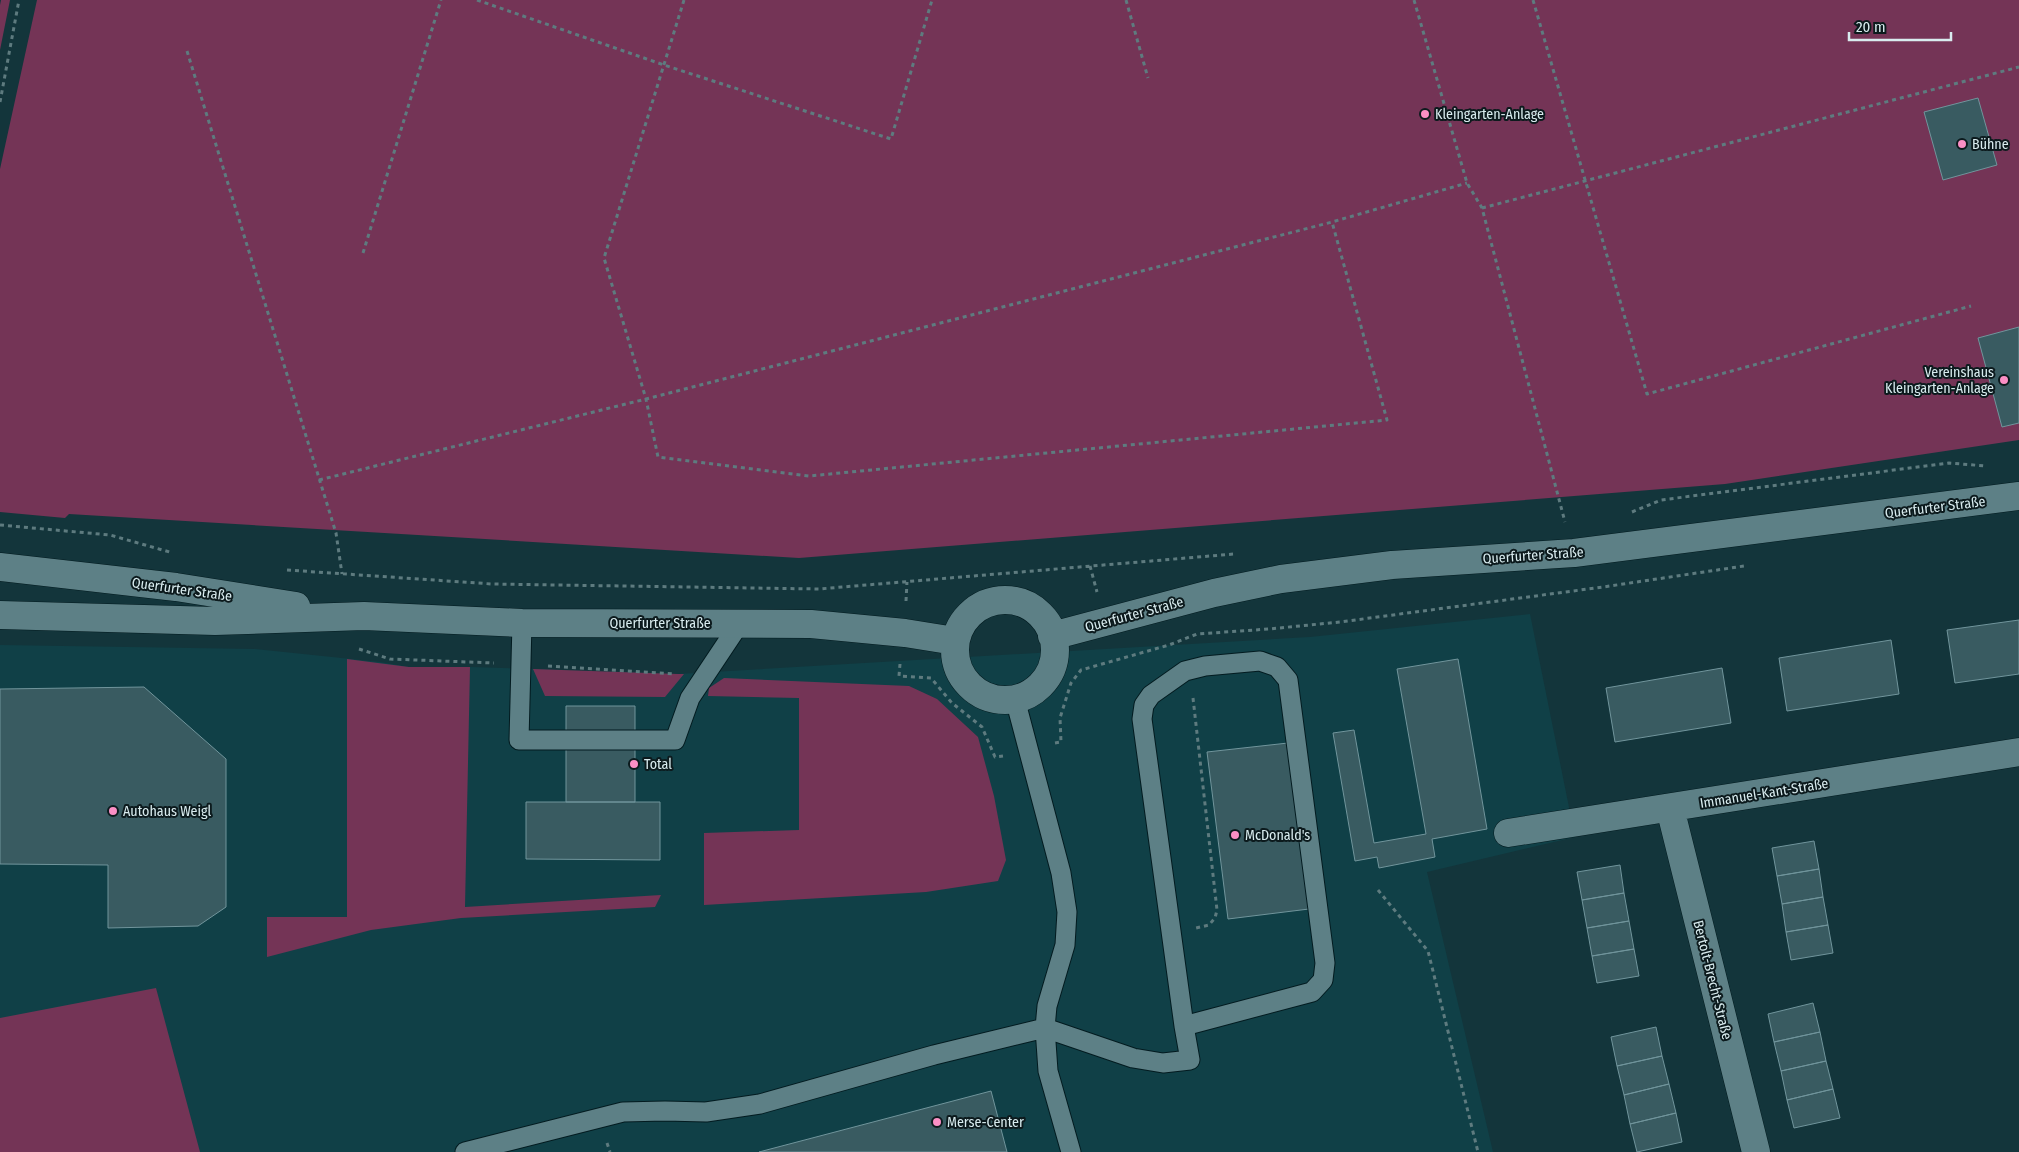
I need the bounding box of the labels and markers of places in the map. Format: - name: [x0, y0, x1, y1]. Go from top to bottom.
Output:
- place label: Kleingarten-Anlage: [1435, 106, 1544, 123]
- marker: Kleingarten-Anlage: [1419, 108, 1431, 120]
- place label: Bühne: [1972, 136, 2009, 153]
- marker: Bühne: [1956, 138, 1968, 150]
- place label: Vereinshaus Kleingarten-Anlage: [1885, 364, 1994, 397]
- marker: Vereinshaus Kleingarten-Anlage: [1998, 374, 2010, 386]
- place label: Total: [644, 756, 672, 773]
- marker: Total: [628, 758, 640, 770]
- place label: Autohaus Weigl: [123, 803, 212, 820]
- marker: Autohaus Weigl: [107, 805, 119, 817]
- place label: McDonald's: [1245, 827, 1310, 844]
- marker: McDonald's: [1229, 829, 1241, 841]
- place label: Merse-Center: [947, 1114, 1024, 1131]
- marker: Merse-Center: [931, 1116, 943, 1128]

